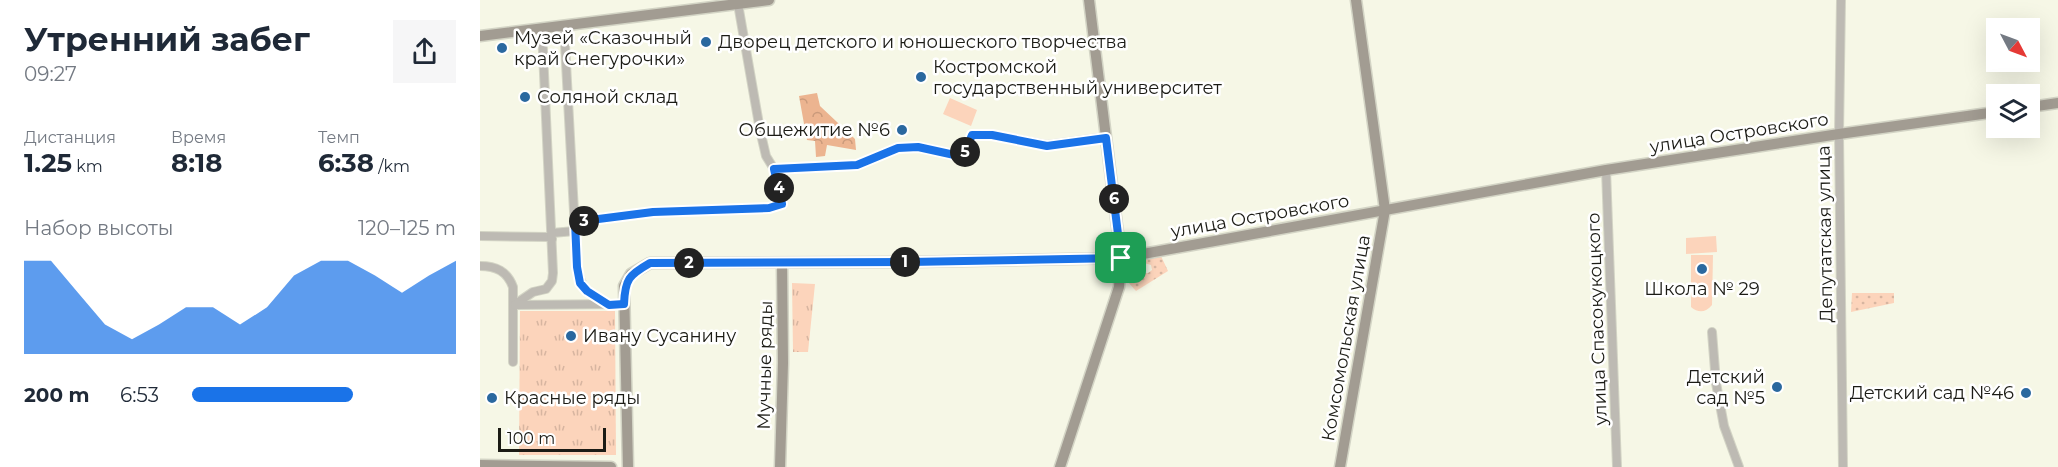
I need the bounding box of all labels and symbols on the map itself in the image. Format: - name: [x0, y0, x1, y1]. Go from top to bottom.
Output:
- north arrow: [1986, 18, 2040, 72]
- place label: Музей «Сказочный край Снегурочки»: [514, 27, 692, 70]
- place label: Дворец детского и юношеского творчества: [718, 31, 1127, 53]
- marker: Дворец детского и юношеского творчества: [699, 35, 713, 49]
- marker: Музей «Сказочный край Снегурочки»: [495, 41, 509, 55]
- place label: Костромской государственный университет: [933, 56, 1222, 99]
- marker: Костромской государственный университет: [914, 70, 928, 84]
- place label: Соляной склад: [537, 86, 678, 108]
- marker: Соляной склад: [518, 90, 532, 104]
- street label: улица Островского: [1647, 108, 1830, 158]
- place label: Общежитие №6: [739, 119, 890, 141]
- marker: Общежитие №6: [895, 123, 909, 137]
- pin: 5: [950, 137, 980, 167]
- street label: Депутатская улица: [1812, 145, 1838, 323]
- pin: 4: [764, 173, 794, 203]
- pin: 6: [1099, 184, 1129, 214]
- street label: улица Островского: [1168, 189, 1351, 243]
- pin: 3: [569, 206, 599, 236]
- street label: улица Спасокукоцкого: [1582, 212, 1612, 427]
- pin: [1095, 232, 1146, 283]
- street label: Комсомольская улица: [1317, 233, 1375, 443]
- pin: 1: [890, 247, 920, 277]
- pin: 2: [674, 248, 704, 278]
- marker: Школа № 29: [1695, 262, 1709, 276]
- place label: Школа № 29: [1644, 278, 1760, 300]
- street label: Мучные ряды: [753, 300, 777, 430]
- place label: Ивану Сусанину: [583, 325, 736, 347]
- marker: Ивану Сусанину: [564, 329, 578, 343]
- place label: Детский сад №5: [1687, 366, 1765, 409]
- marker: Детский сад №5: [1770, 380, 1784, 394]
- place label: Детский сад №46: [1850, 382, 2014, 404]
- marker: Детский сад №46: [2019, 386, 2033, 400]
- place label: Красные ряды: [504, 387, 640, 409]
- marker: Красные ряды: [485, 391, 499, 405]
- scale bar: [498, 425, 606, 452]

